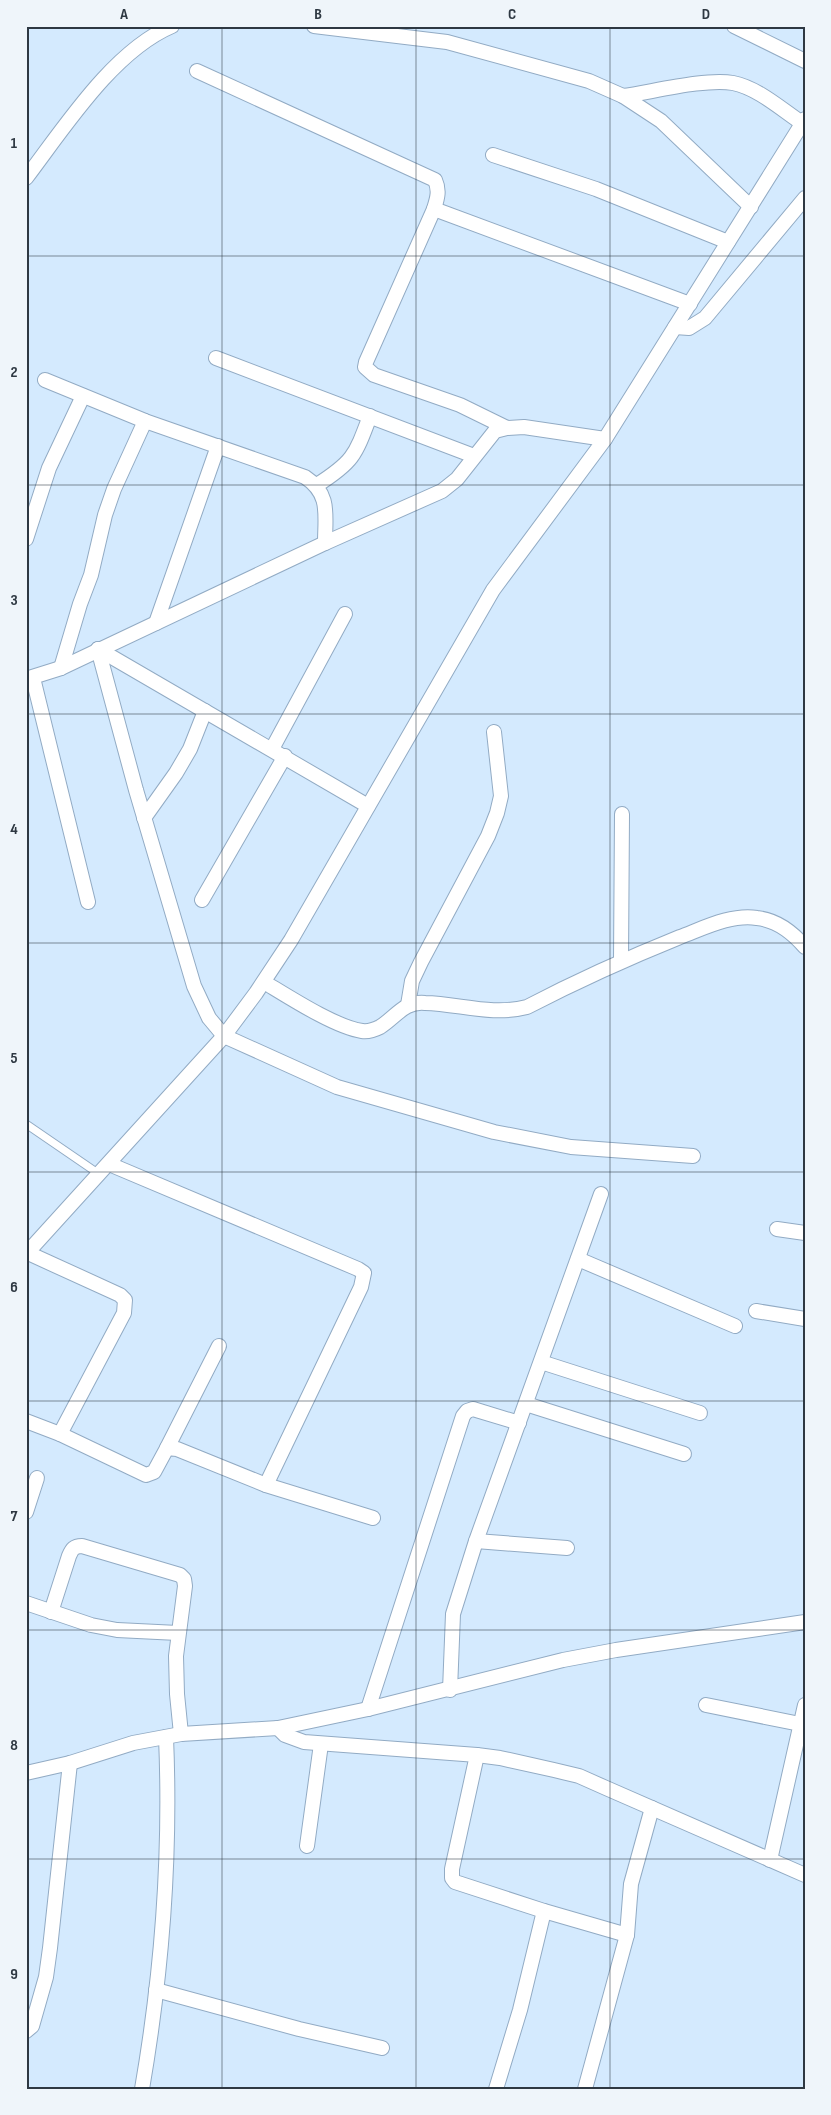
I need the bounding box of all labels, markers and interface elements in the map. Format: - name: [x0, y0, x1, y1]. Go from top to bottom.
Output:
- text: A: [119, 5, 128, 24]
- text: B: [314, 5, 322, 24]
- text: C: [508, 5, 516, 24]
- text: D: [702, 5, 710, 24]
- text: 1: [11, 134, 18, 153]
- text: 2: [10, 363, 18, 382]
- text: 3: [10, 591, 18, 610]
- text: 4: [10, 820, 18, 839]
- text: 5: [10, 1049, 18, 1068]
- text: 6: [10, 1278, 18, 1297]
- text: 7: [11, 1507, 18, 1526]
- text: 8: [10, 1736, 18, 1755]
- text: 9: [10, 1965, 18, 1984]

